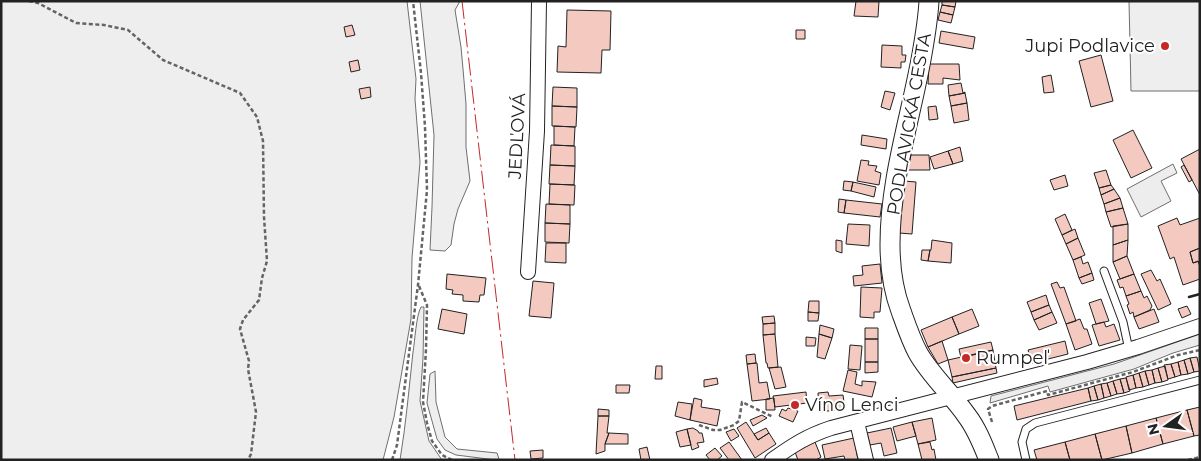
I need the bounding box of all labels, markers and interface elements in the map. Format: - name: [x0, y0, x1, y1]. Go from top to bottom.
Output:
- street label: PODLAVICKÁ CESTA: [882, 31, 936, 217]
- place label: Jupi Podlavice: [1024, 35, 1155, 57]
- marker: Jupi Podlavice: [1159, 40, 1171, 52]
- street label: JEDĽOVÁ: [504, 92, 530, 180]
- place label: Rumpeľ: [976, 347, 1049, 369]
- marker: Rumpeľ: [960, 352, 972, 364]
- place label: Víno Lenci: [805, 394, 899, 416]
- marker: Víno Lenci: [789, 399, 801, 411]
- north arrow: [1141, 401, 1191, 451]
- text: N: [1143, 421, 1163, 437]

